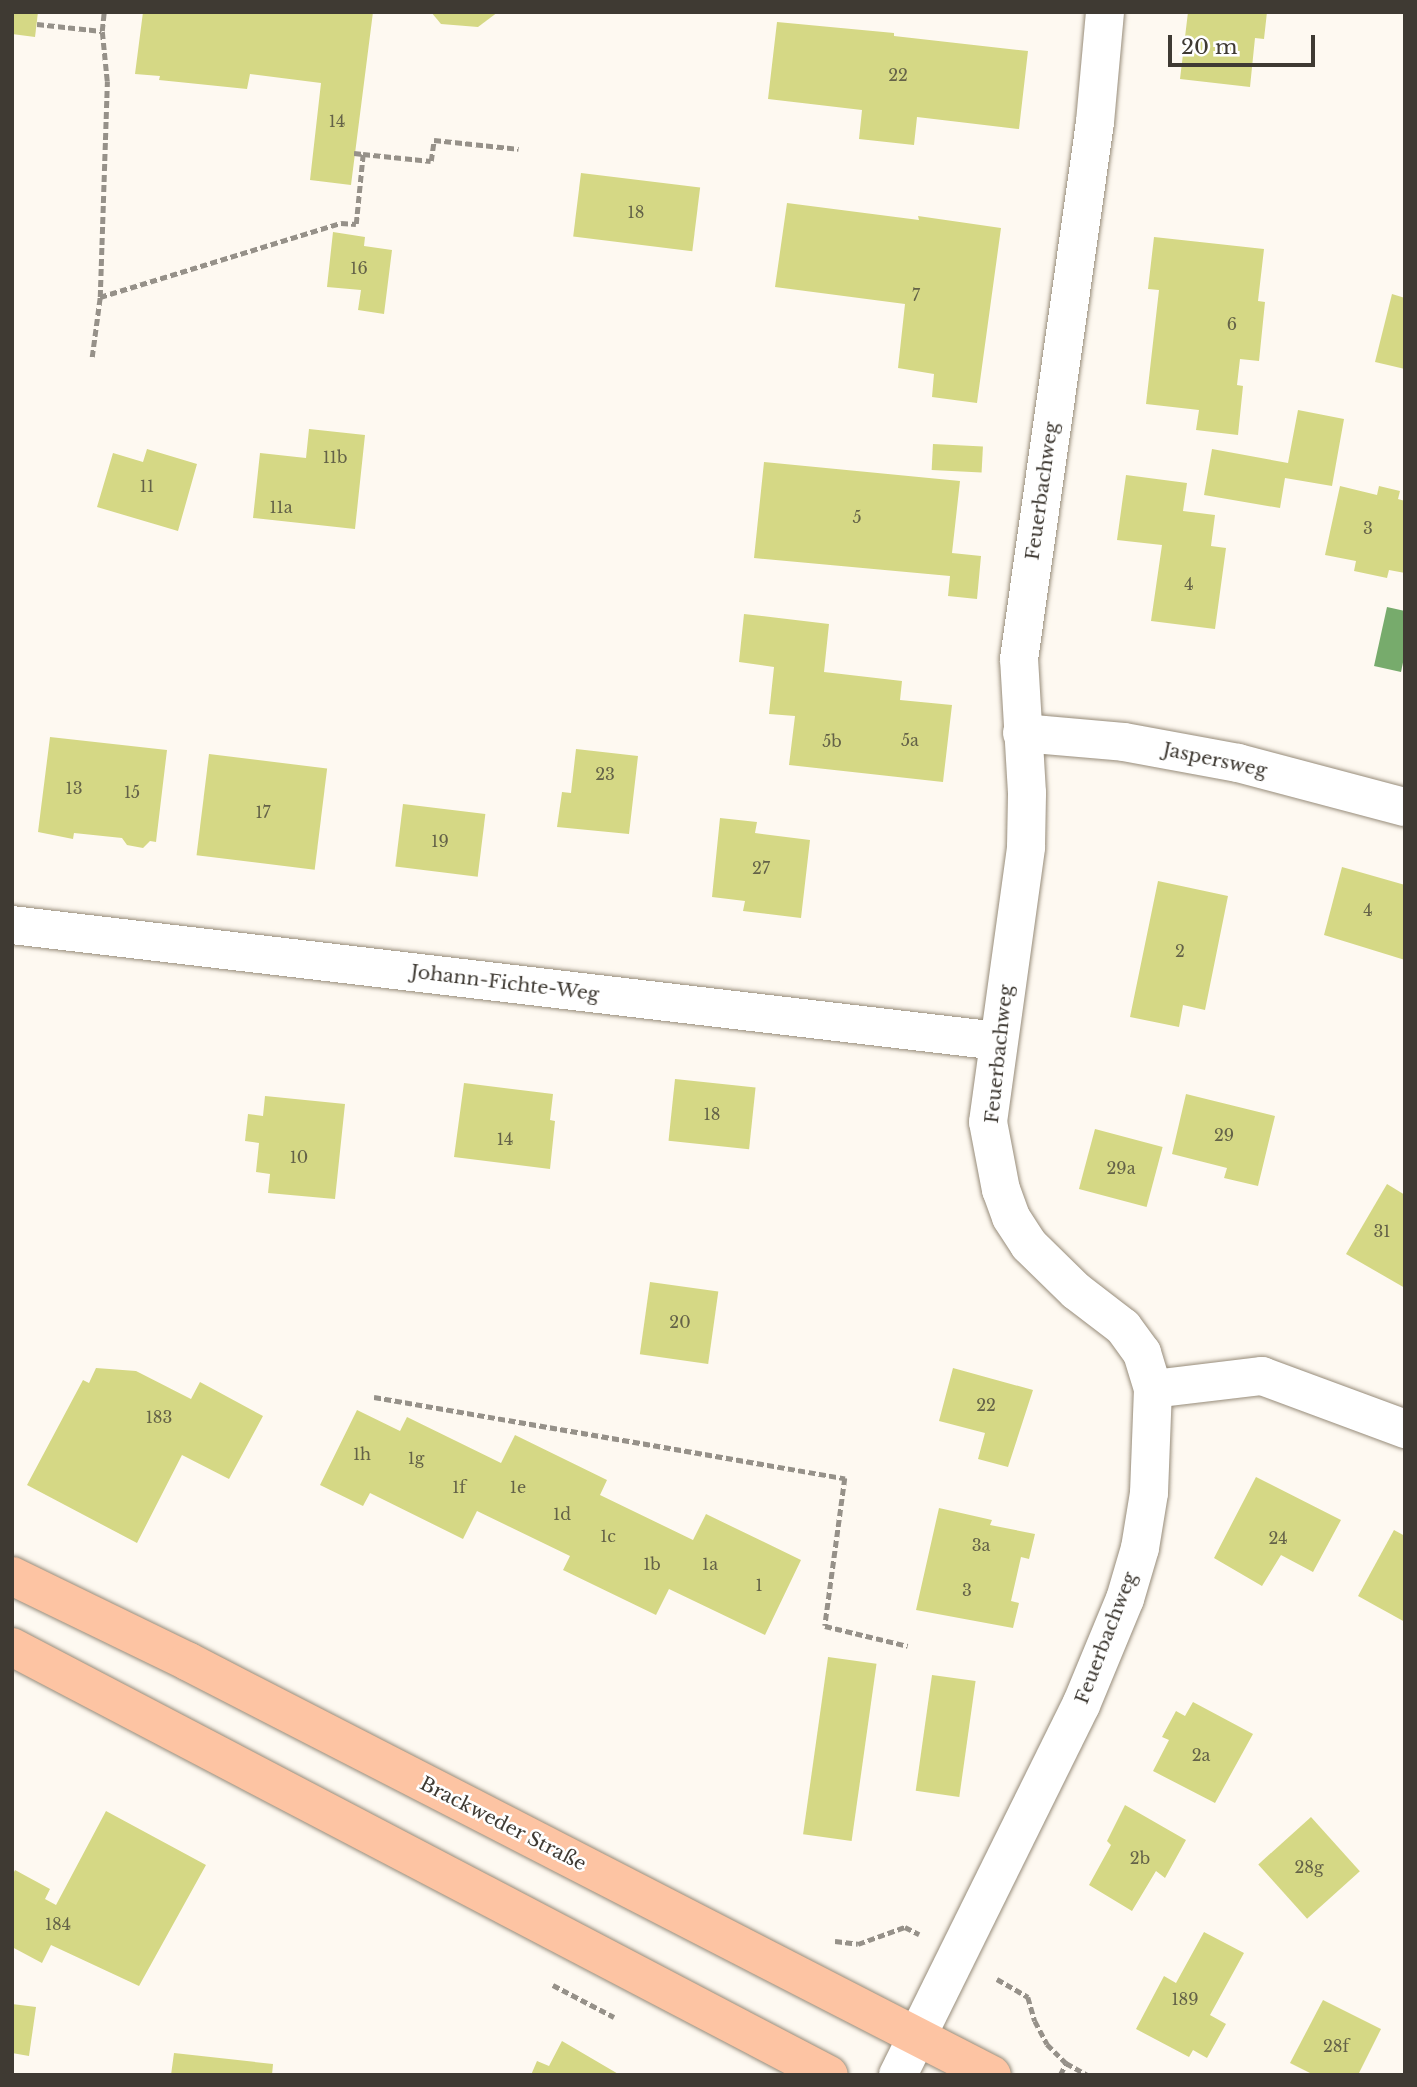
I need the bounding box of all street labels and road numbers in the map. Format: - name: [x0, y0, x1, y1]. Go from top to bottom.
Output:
- street label: Feuerbachweg: [1021, 420, 1063, 562]
- street label: Jaspersweg: [1161, 738, 1269, 782]
- street label: Johann-Fichte-Weg: [410, 960, 600, 1006]
- street label: Feuerbachweg: [980, 983, 1018, 1125]
- street label: Feuerbachweg: [1070, 1569, 1142, 1707]
- street label: Brackweder Straße: [416, 1772, 590, 1876]

